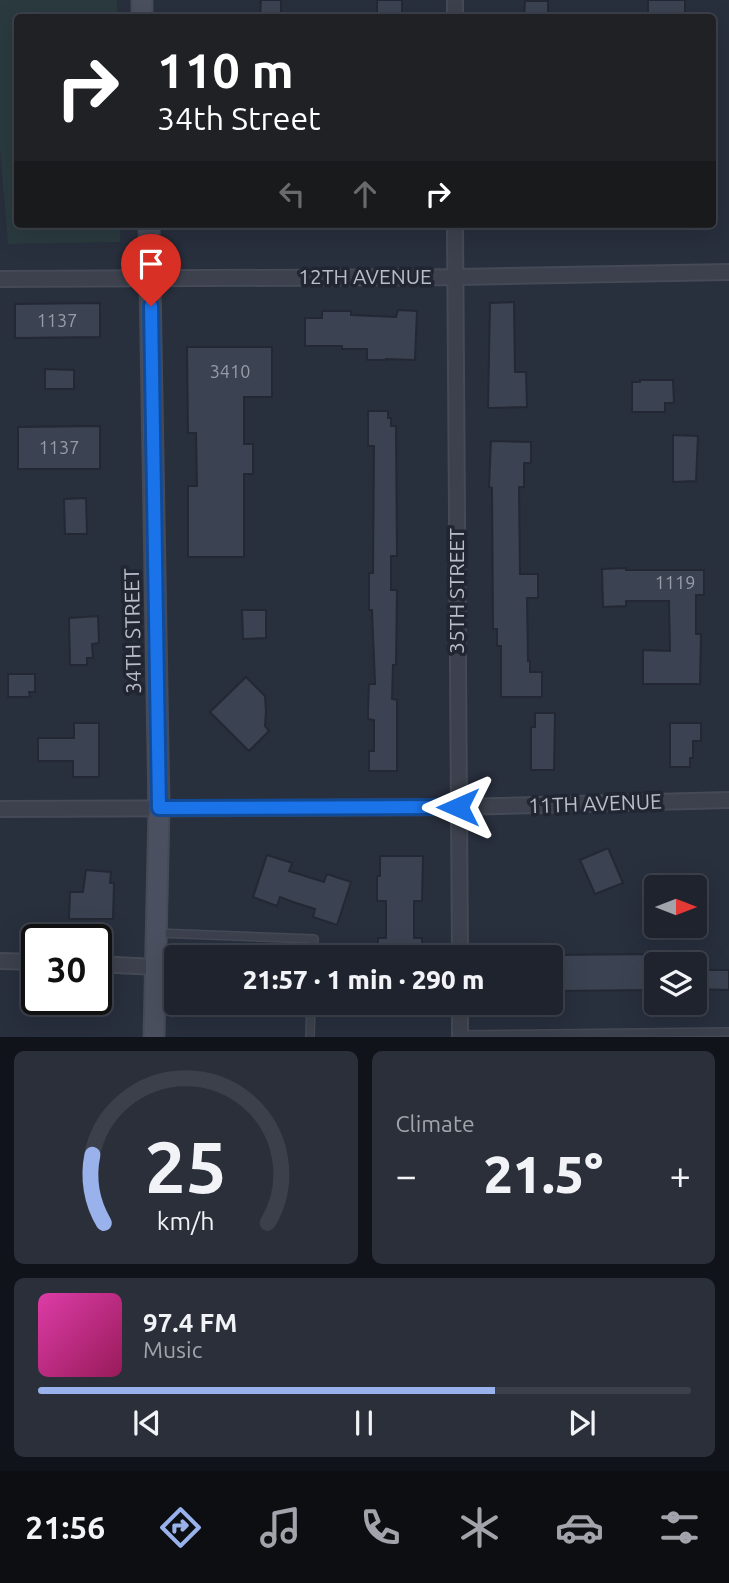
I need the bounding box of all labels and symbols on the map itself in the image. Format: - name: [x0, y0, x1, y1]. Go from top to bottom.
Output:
- pin: [121, 234, 181, 306]
- street label: 12TH AVENUE: [298, 264, 432, 288]
- house number: 1137: [37, 310, 77, 330]
- house number: 3410: [210, 361, 250, 381]
- house number: 1137: [39, 437, 79, 457]
- street label: 35TH STREET: [444, 528, 468, 654]
- street label: 34TH STREET: [119, 568, 145, 694]
- house number: 1119: [655, 572, 695, 592]
- position arrow: [421, 770, 495, 844]
- street label: 11TH AVENUE: [528, 789, 662, 817]
- north arrow: [644, 875, 707, 938]
- speed limit sign: 30: [21, 924, 112, 1015]

